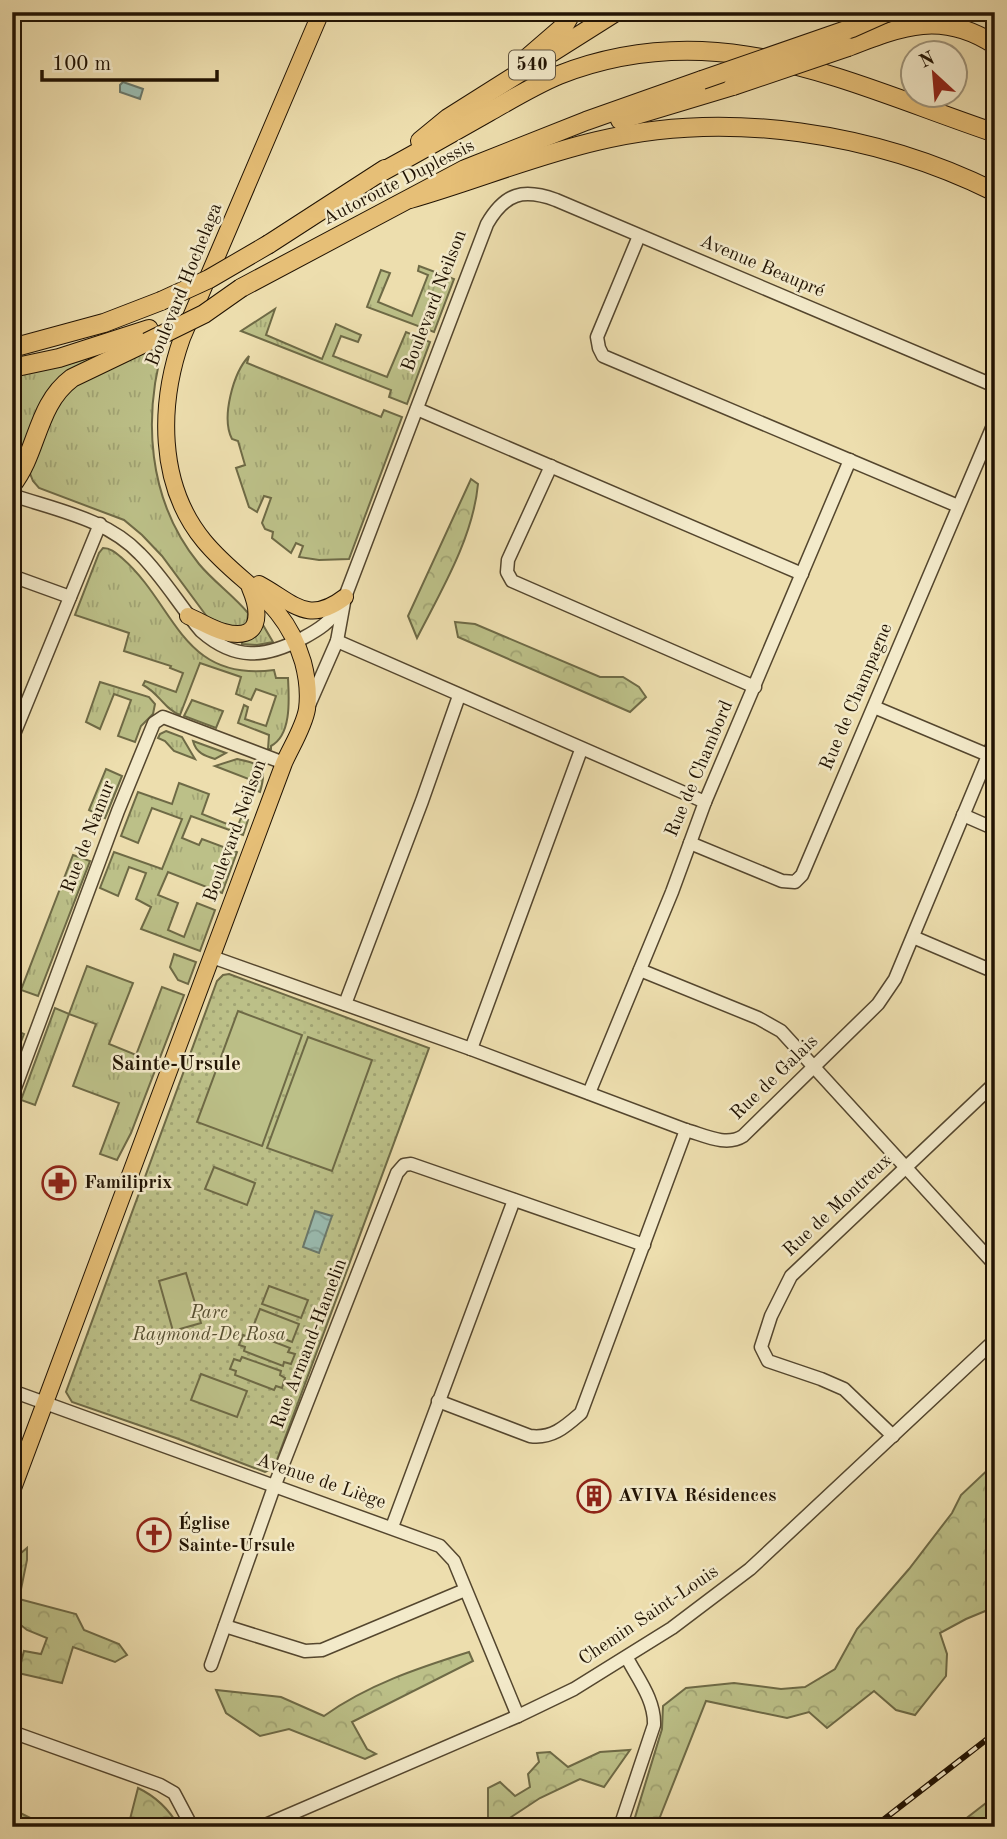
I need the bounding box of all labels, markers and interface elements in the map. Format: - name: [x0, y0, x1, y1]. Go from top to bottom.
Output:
- scale bar: [42, 38, 217, 82]
- north arrow: [898, 38, 968, 108]
- text: N: [917, 49, 939, 73]
- road number: 540: [509, 51, 555, 80]
- text: 100 m: [52, 54, 111, 75]
- street label: Autoroute Duplessis: [320, 137, 478, 229]
- street label: Boulevard Hochelaga: [144, 200, 227, 369]
- street label: Boulevard Neilson: [399, 228, 471, 374]
- street label: Avenue Beaupré: [697, 232, 827, 302]
- street label: Rue de Champagne: [817, 621, 897, 773]
- street label: Rue de Chambord: [663, 698, 737, 840]
- street label: Boulevard Neilson: [201, 757, 271, 905]
- street label: Rue de Namur: [59, 778, 119, 896]
- street label: Rue de Galais: [728, 1032, 822, 1124]
- district label: Sainte-Ursule: [111, 1054, 241, 1075]
- street label: Rue de Montreux: [780, 1151, 896, 1261]
- pharmacy icon: Familiprix: [40, 1164, 78, 1202]
- place label: Familiprix: [84, 1174, 172, 1193]
- street label: Rue Armand-Hamelin: [269, 1256, 351, 1432]
- park label: Parc Raymond-De Rosa: [131, 1304, 286, 1345]
- street label: Avenue de Liège: [254, 1451, 388, 1513]
- building icon: AVIVA Résidences: [575, 1477, 613, 1515]
- place label: AVIVA Résidences: [618, 1487, 776, 1506]
- place label: Église Sainte-Ursule: [178, 1511, 295, 1556]
- church icon: Église Sainte-Ursule: [135, 1516, 173, 1554]
- street label: Chemin Saint-Louis: [576, 1562, 722, 1670]

